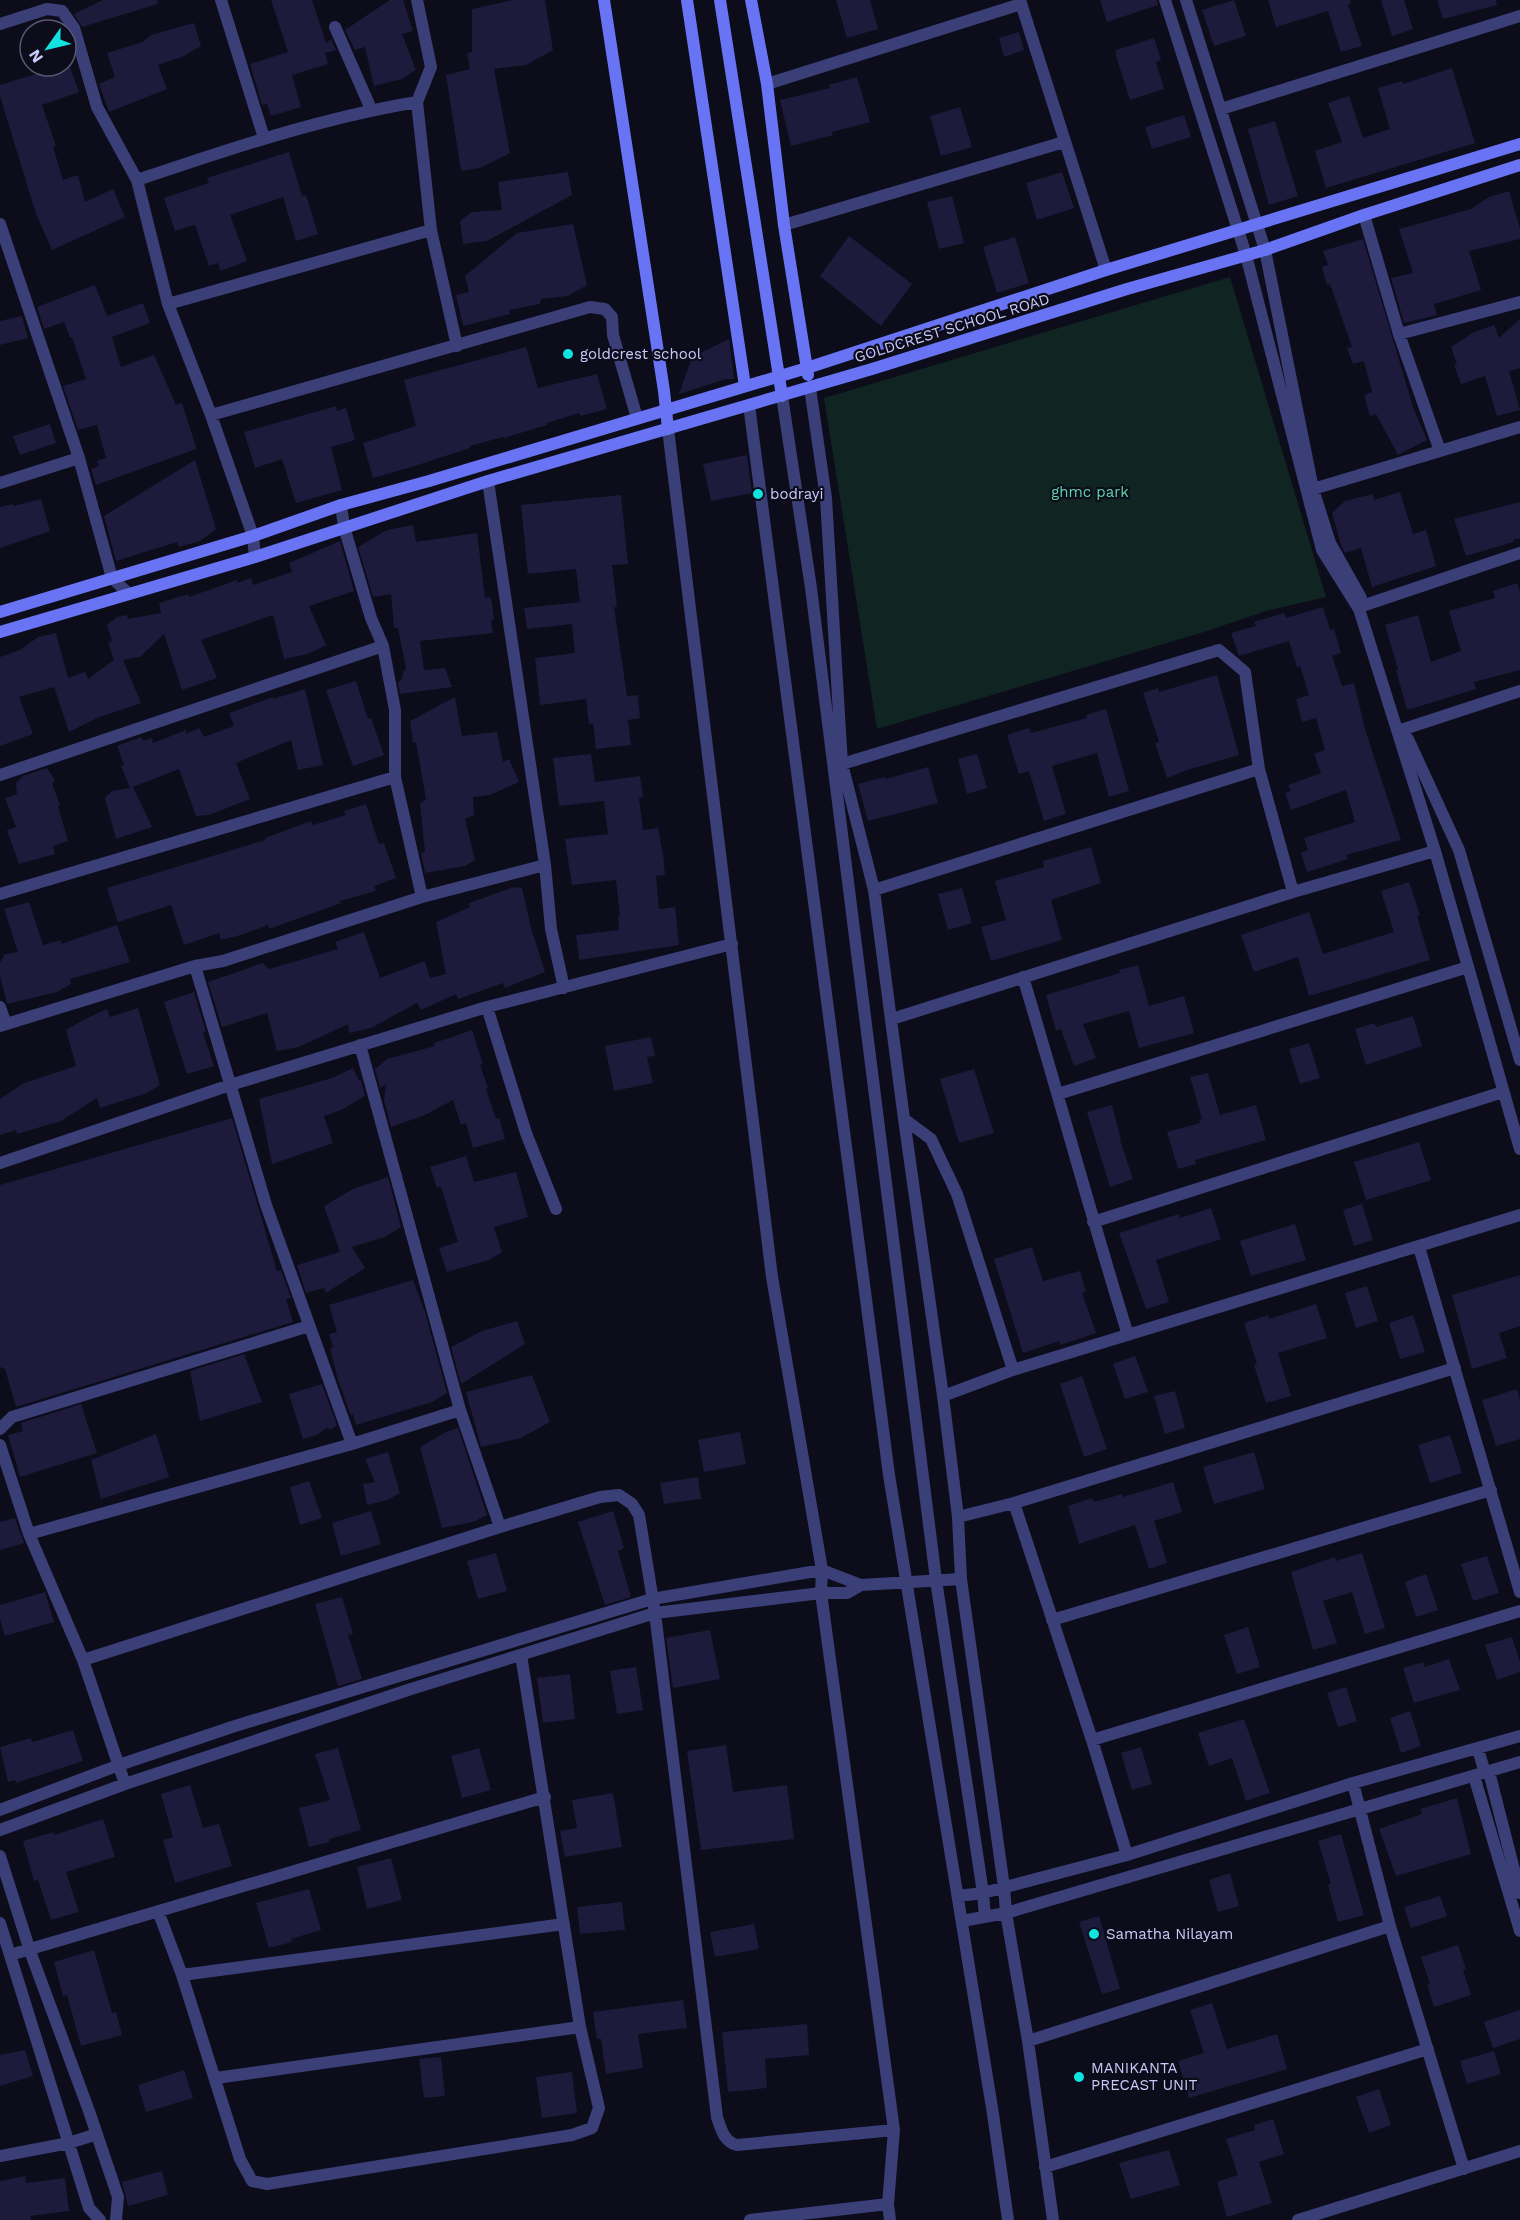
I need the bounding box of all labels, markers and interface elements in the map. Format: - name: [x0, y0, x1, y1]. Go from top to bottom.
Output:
- north arrow: [18, 18, 78, 78]
- text: N: [25, 46, 47, 66]
- street label: GOLDCREST SCHOOL ROAD: [852, 290, 1052, 366]
- place label: goldcrest school: [580, 345, 702, 363]
- marker: goldcrest school: [561, 347, 575, 361]
- park label: ghmc park: [1051, 483, 1129, 501]
- place label: bodrayi: [770, 485, 824, 503]
- marker: bodrayi: [751, 487, 765, 501]
- place label: Samatha Nilayam: [1106, 1925, 1233, 1943]
- marker: Samatha Nilayam: [1087, 1927, 1101, 1941]
- place label: MANIKANTA PRECAST UNIT: [1091, 2059, 1198, 2094]
- marker: MANIKANTA PRECAST UNIT: [1072, 2070, 1086, 2084]

